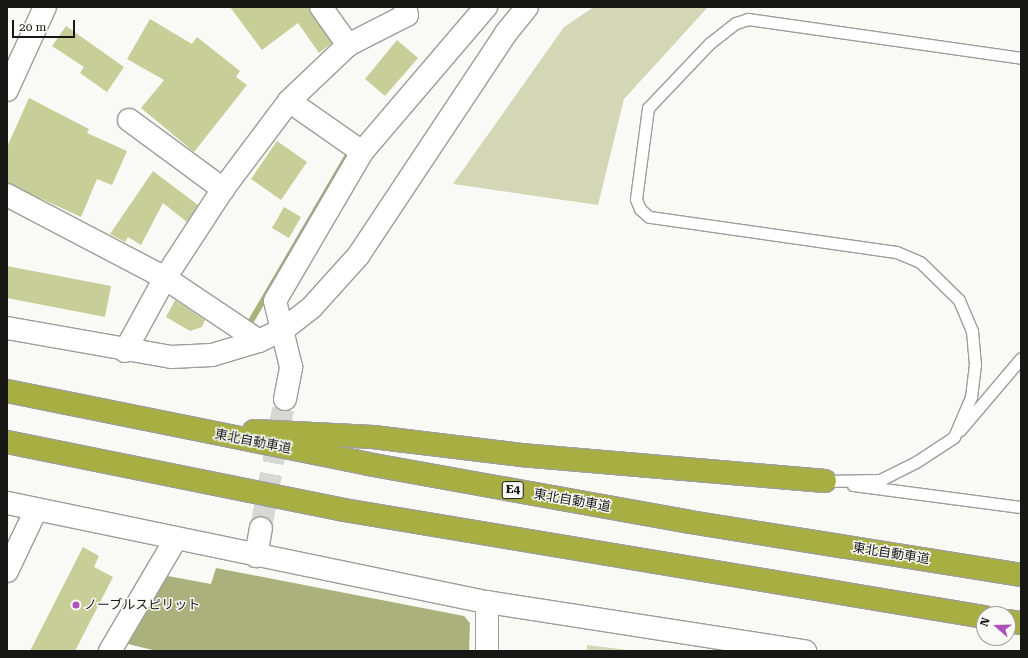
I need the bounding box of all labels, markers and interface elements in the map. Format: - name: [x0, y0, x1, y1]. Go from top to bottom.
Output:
- scale bar: [14, 12, 77, 38]
- text: 20 m: [19, 20, 46, 34]
- street label: 東北自動車道: [213, 427, 293, 457]
- road number: E4: [501, 480, 525, 500]
- street label: 東北自動車道: [532, 487, 612, 515]
- street label: 東北自動車道: [851, 540, 931, 568]
- place label: ノーブルスピリット: [84, 597, 201, 613]
- marker: ノーブルスピリット: [71, 600, 81, 610]
- north arrow: [976, 606, 1016, 646]
- text: N: [978, 616, 993, 628]

